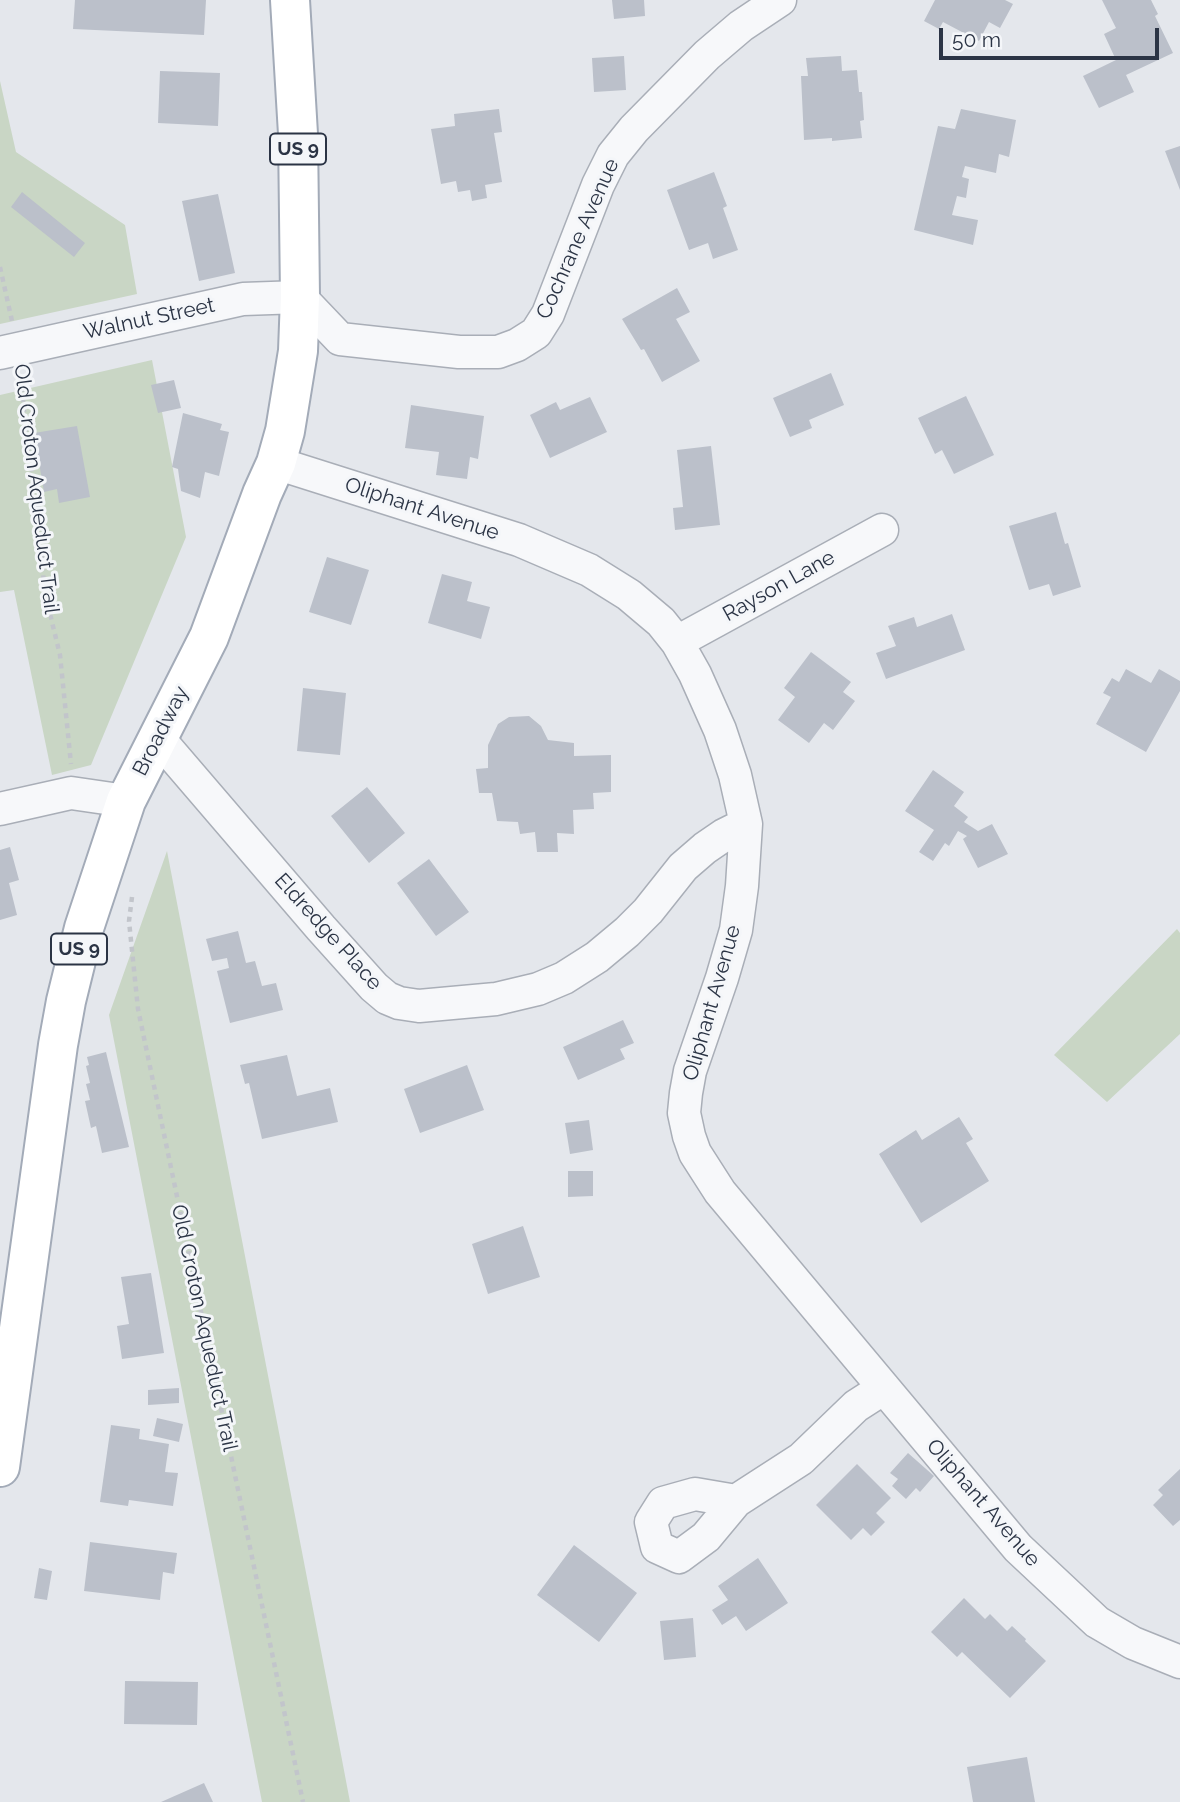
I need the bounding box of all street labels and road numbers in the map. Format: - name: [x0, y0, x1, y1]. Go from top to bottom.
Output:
- road number: US 9: [270, 134, 326, 164]
- street label: Cochrane Avenue: [531, 155, 625, 323]
- street label: Walnut Street: [81, 293, 217, 345]
- street label: Old Croton Aqueduct Trail: [8, 363, 64, 615]
- street label: Oliphant Avenue: [342, 472, 502, 546]
- street label: Rayson Lane: [719, 545, 839, 627]
- street label: Broadway: [128, 682, 194, 780]
- street label: Eldredge Place: [269, 868, 387, 996]
- street label: Oliphant Avenue: [678, 922, 746, 1084]
- road number: US 9: [51, 934, 107, 965]
- street label: Old Croton Aqueduct Trail: [166, 1202, 242, 1454]
- street label: Oliphant Avenue: [921, 1434, 1045, 1572]

